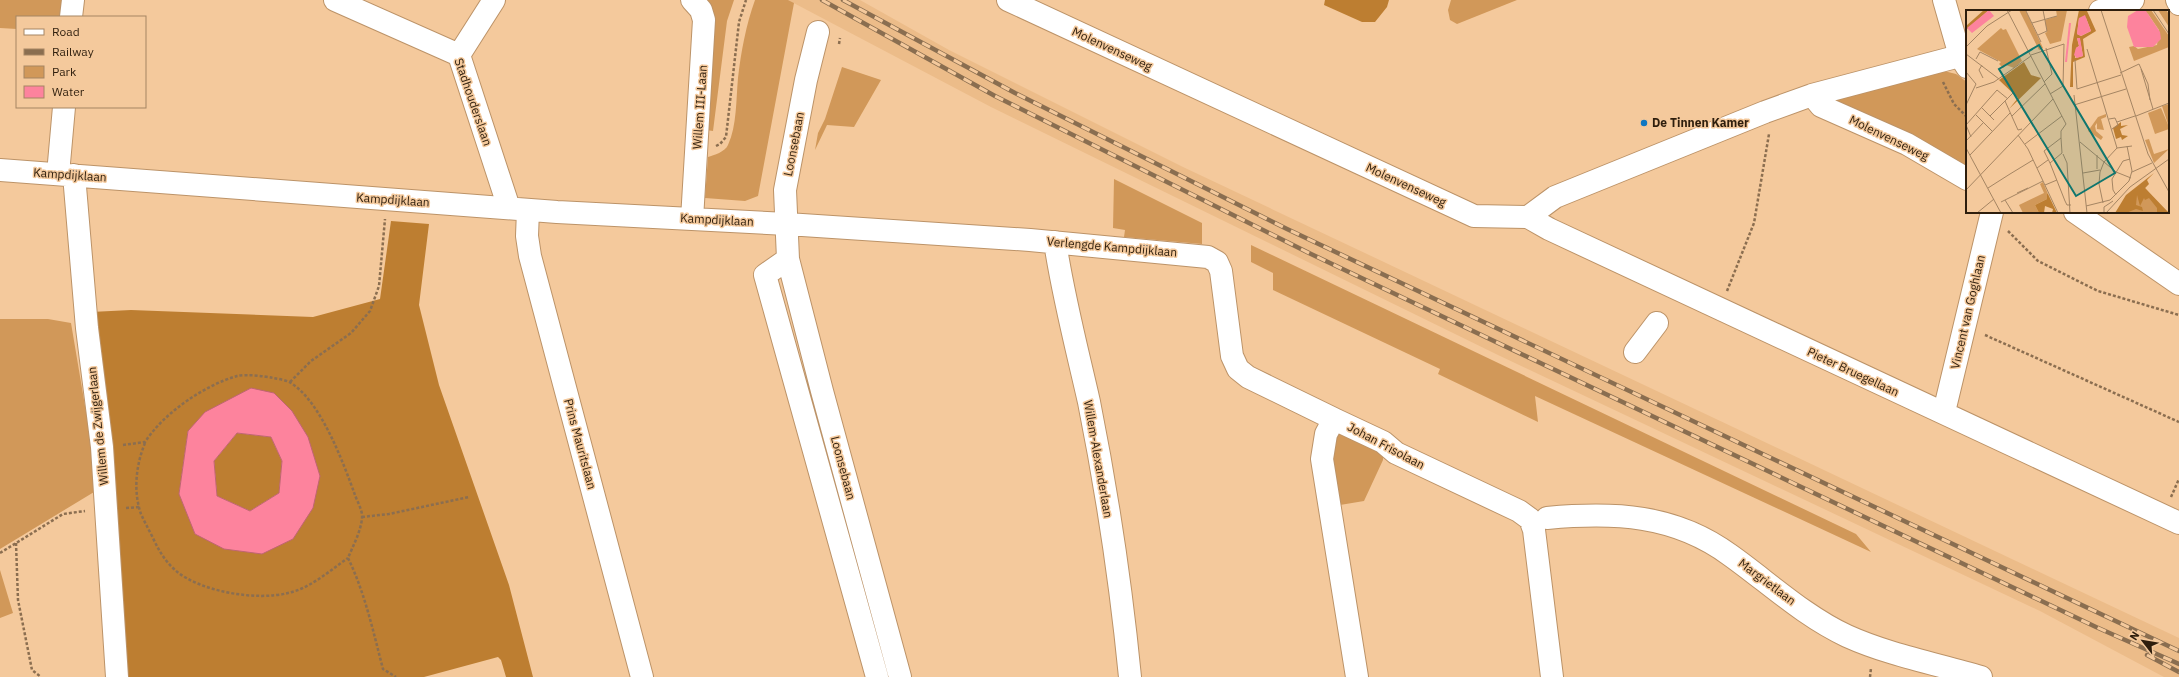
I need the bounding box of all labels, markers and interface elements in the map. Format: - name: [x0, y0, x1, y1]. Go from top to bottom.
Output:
- inset map: [1966, 10, 2169, 213]
- legend: [16, 16, 146, 108]
- street label: Molenvenseweg: [1070, 23, 1155, 74]
- text: Road: [52, 24, 80, 39]
- text: Railway: [52, 44, 94, 59]
- street label: Stadhouderslaan: [451, 56, 495, 148]
- text: Park: [52, 64, 77, 79]
- street label: Willem III-Laan: [689, 64, 710, 150]
- text: Water: [52, 84, 85, 99]
- street label: Loonsebaan: [780, 110, 807, 177]
- street label: Molenvenseweg: [1847, 112, 1932, 164]
- place label: De Tinnen Kamer: [1652, 115, 1749, 130]
- marker: De Tinnen Kamer: [1639, 118, 1649, 128]
- street label: Molenvenseweg: [1364, 159, 1449, 210]
- street label: Kampdijklaan: [33, 164, 107, 185]
- street label: Kampdijklaan: [356, 189, 430, 210]
- street label: Kampdijklaan: [680, 210, 754, 229]
- street label: Verlengde Kampdijklaan: [1046, 233, 1178, 260]
- street label: Vincent van Goghlaan: [1947, 253, 1988, 370]
- street label: Pieter Bruegellaan: [1805, 344, 1901, 399]
- street label: Willem de Zwijgerlaan: [84, 366, 111, 486]
- street label: Prins Mauritslaan: [561, 397, 600, 491]
- street label: Willem-Alexanderlaan: [1081, 399, 1116, 519]
- street label: Johan Frisolaan: [1345, 419, 1427, 472]
- street label: Loonsebaan: [828, 434, 859, 501]
- street label: Margrietlaan: [1736, 555, 1799, 608]
- north arrow: [2123, 621, 2163, 661]
- text: N: [2126, 629, 2142, 643]

